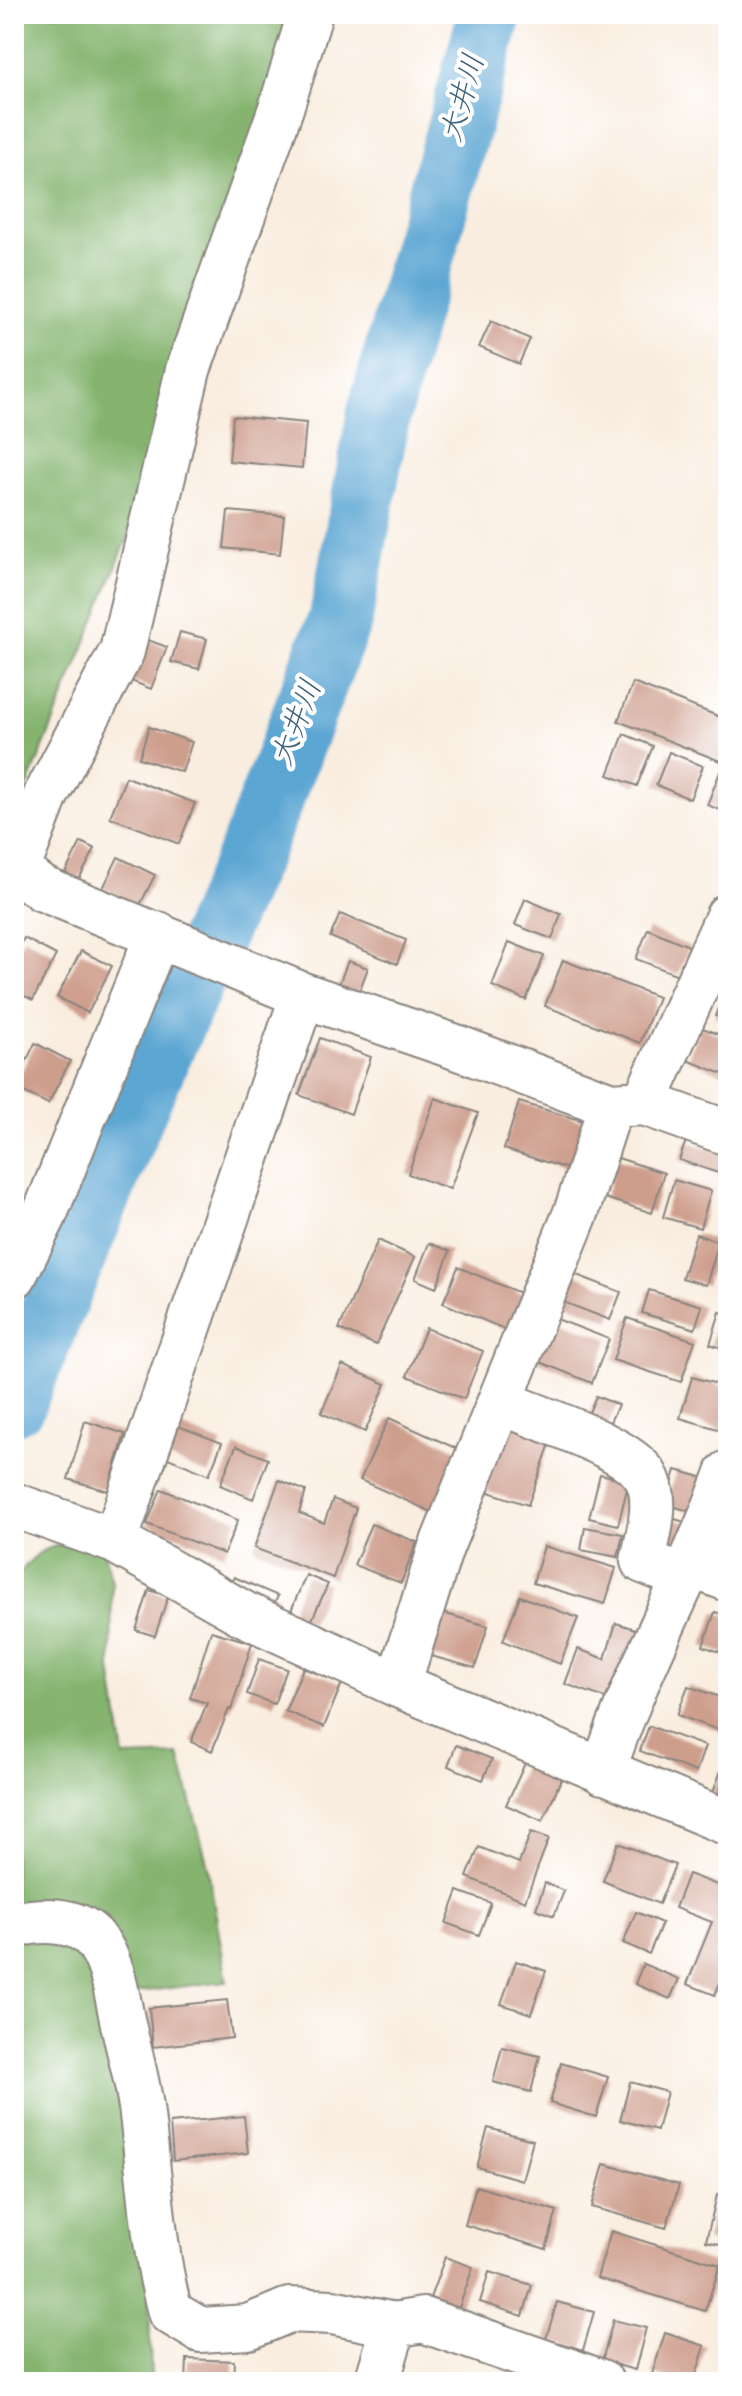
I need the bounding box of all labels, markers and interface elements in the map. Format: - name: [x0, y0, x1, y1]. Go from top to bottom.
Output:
- water label: 大井川: [433, 50, 499, 148]
- water label: 大井川: [264, 674, 336, 774]

